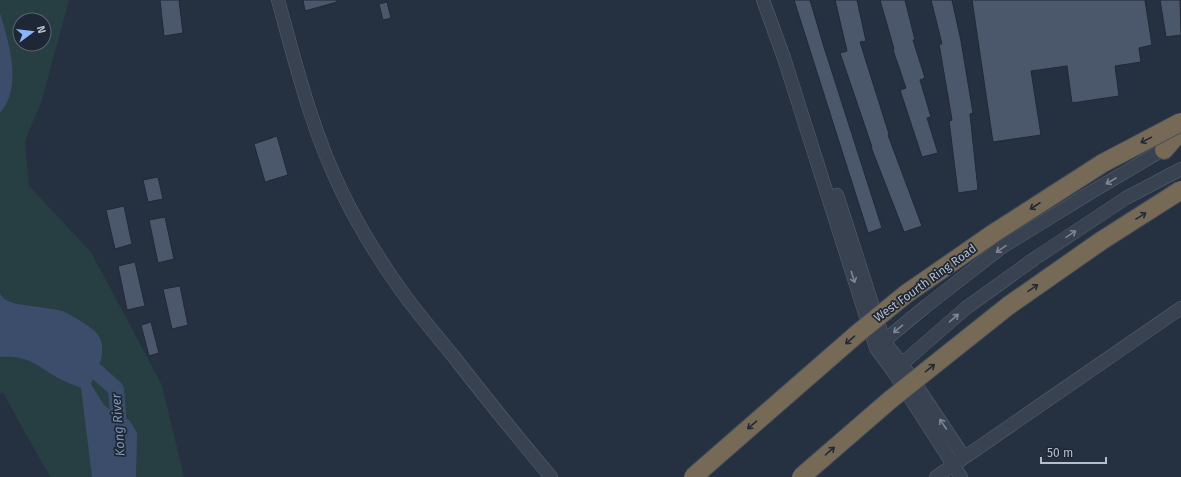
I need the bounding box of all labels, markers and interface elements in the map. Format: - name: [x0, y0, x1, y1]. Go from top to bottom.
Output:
- north arrow: [12, 12, 52, 52]
- text: N: [34, 24, 48, 35]
- one-way arrow: [1141, 136, 1153, 144]
- one-way arrow: [1105, 177, 1117, 185]
- one-way arrow: [1030, 202, 1041, 210]
- one-way arrow: [1135, 212, 1146, 220]
- one-way arrow: [1065, 230, 1077, 238]
- street label: West Fourth Ring Road: [871, 241, 979, 325]
- one-way arrow: [995, 245, 1006, 253]
- one-way arrow: [850, 270, 857, 283]
- one-way arrow: [1027, 284, 1038, 292]
- one-way arrow: [949, 314, 960, 323]
- one-way arrow: [893, 324, 904, 333]
- one-way arrow: [845, 335, 856, 344]
- one-way arrow: [924, 363, 935, 372]
- water label: Kong River: [108, 392, 128, 457]
- one-way arrow: [938, 418, 946, 430]
- one-way arrow: [747, 421, 757, 430]
- scale bar: [1041, 439, 1106, 465]
- text: 50 m: [1047, 446, 1073, 460]
- one-way arrow: [825, 447, 836, 456]

